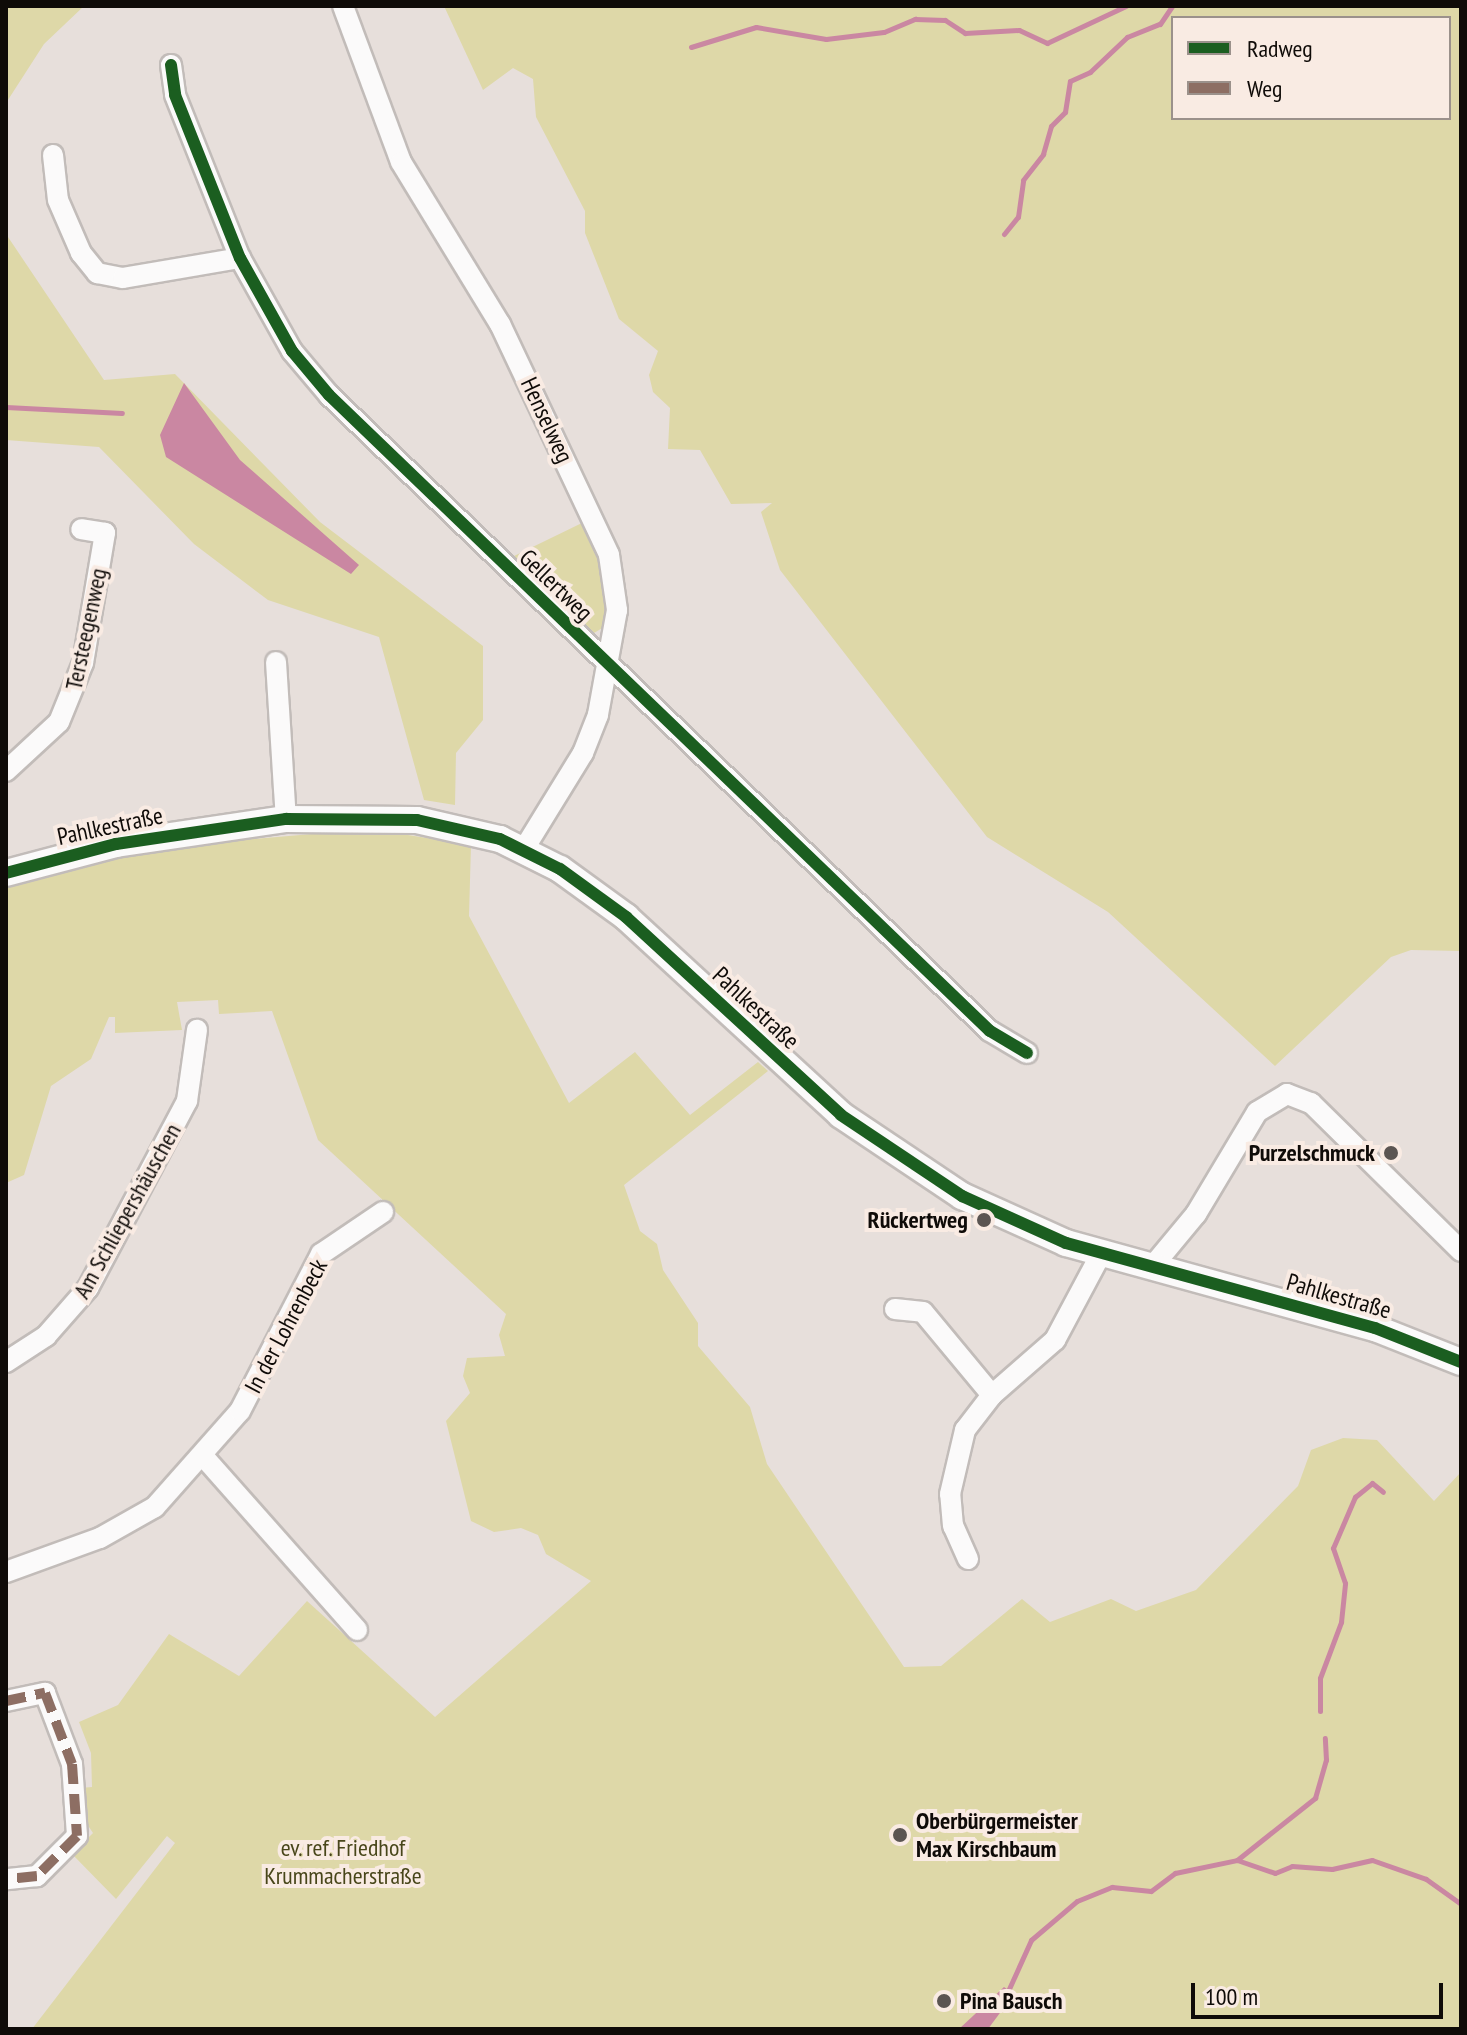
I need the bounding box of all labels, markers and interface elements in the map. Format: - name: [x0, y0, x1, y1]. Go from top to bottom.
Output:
- legend: [1171, 16, 1451, 120]
- text: Radweg: [1247, 33, 1313, 64]
- text: Weg: [1247, 73, 1282, 104]
- street label: Henselweg: [515, 373, 579, 467]
- street label: Gellertweg: [513, 543, 599, 627]
- street label: Tersteegenweg: [59, 566, 113, 692]
- street label: Pahlkestraße: [54, 801, 166, 851]
- street label: Pahlkestraße: [707, 961, 805, 1055]
- street label: Am Schliepershäuschen: [67, 1119, 187, 1303]
- place label: Purzelschmuck: [1249, 1139, 1375, 1167]
- marker: Purzelschmuck: [1382, 1144, 1400, 1162]
- place label: Rückertweg: [868, 1206, 968, 1234]
- marker: Rückertweg: [975, 1211, 993, 1229]
- street label: In der Lohrenbeck: [239, 1254, 333, 1398]
- street label: Pahlkestraße: [1283, 1267, 1395, 1325]
- place label: Oberbürgermeister Max Kirschbaum: [916, 1807, 1078, 1863]
- marker: Oberbürgermeister Max Kirschbaum: [891, 1826, 909, 1844]
- park label: ev. ref. Friedhof Krummacherstraße: [264, 1834, 422, 1890]
- scale bar: [1195, 1967, 1447, 2017]
- text: 100 m: [1205, 1981, 1258, 2012]
- place label: Pina Bausch: [960, 1987, 1062, 2015]
- marker: Pina Bausch: [935, 1992, 953, 2010]

